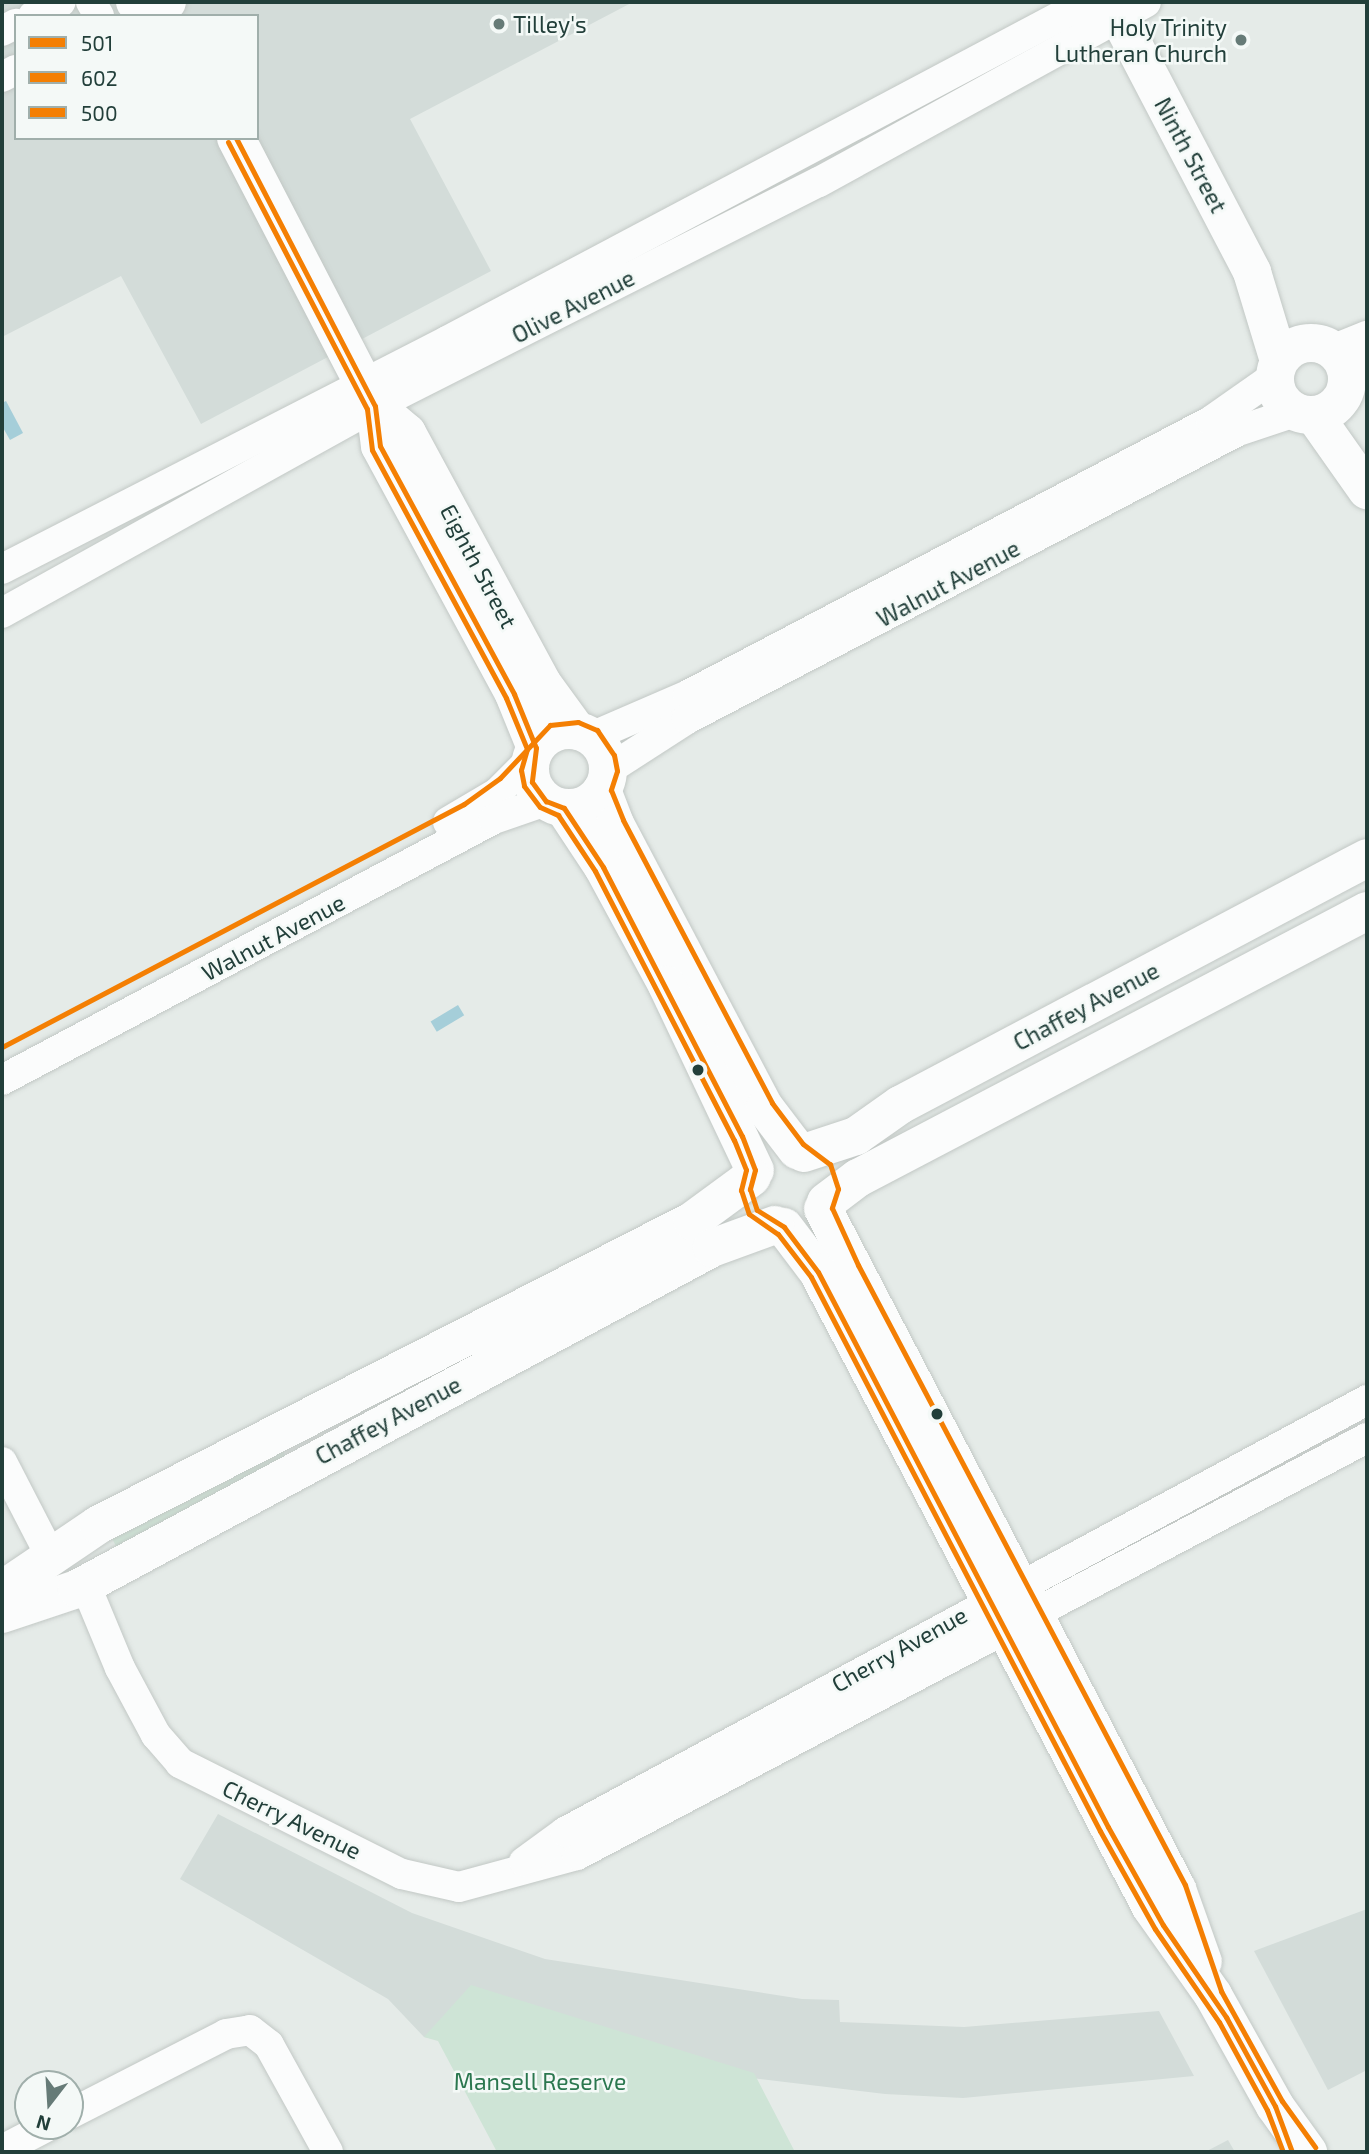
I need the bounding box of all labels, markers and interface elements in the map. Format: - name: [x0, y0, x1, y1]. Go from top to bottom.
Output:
- place label: Tilley's: [513, 10, 587, 38]
- place label: Holy Trinity Lutheran Church: [1054, 13, 1227, 67]
- legend: [14, 14, 259, 140]
- marker: Tilley's: [491, 16, 507, 32]
- text: 501: [81, 30, 113, 55]
- marker: Holy Trinity Lutheran Church: [1233, 32, 1249, 48]
- text: 602: [81, 65, 117, 90]
- street label: Ninth Street: [1149, 93, 1233, 217]
- text: 500: [81, 100, 118, 125]
- street label: Olive Avenue: [507, 263, 639, 349]
- street label: Eighth Street: [435, 500, 523, 632]
- street label: Walnut Avenue: [872, 534, 1024, 632]
- street label: Walnut Avenue: [197, 888, 349, 986]
- street label: Chaffey Avenue: [1008, 956, 1164, 1056]
- unlabelled marker: [691, 1063, 705, 1077]
- street label: Chaffey Avenue: [310, 1370, 466, 1470]
- unlabelled marker: [930, 1407, 944, 1421]
- street label: Cherry Avenue: [826, 1600, 972, 1698]
- street label: Cherry Avenue: [218, 1773, 366, 1865]
- park label: Mansell Reserve: [453, 2067, 627, 2095]
- north arrow: [14, 2070, 84, 2140]
- text: N: [33, 2111, 53, 2137]

